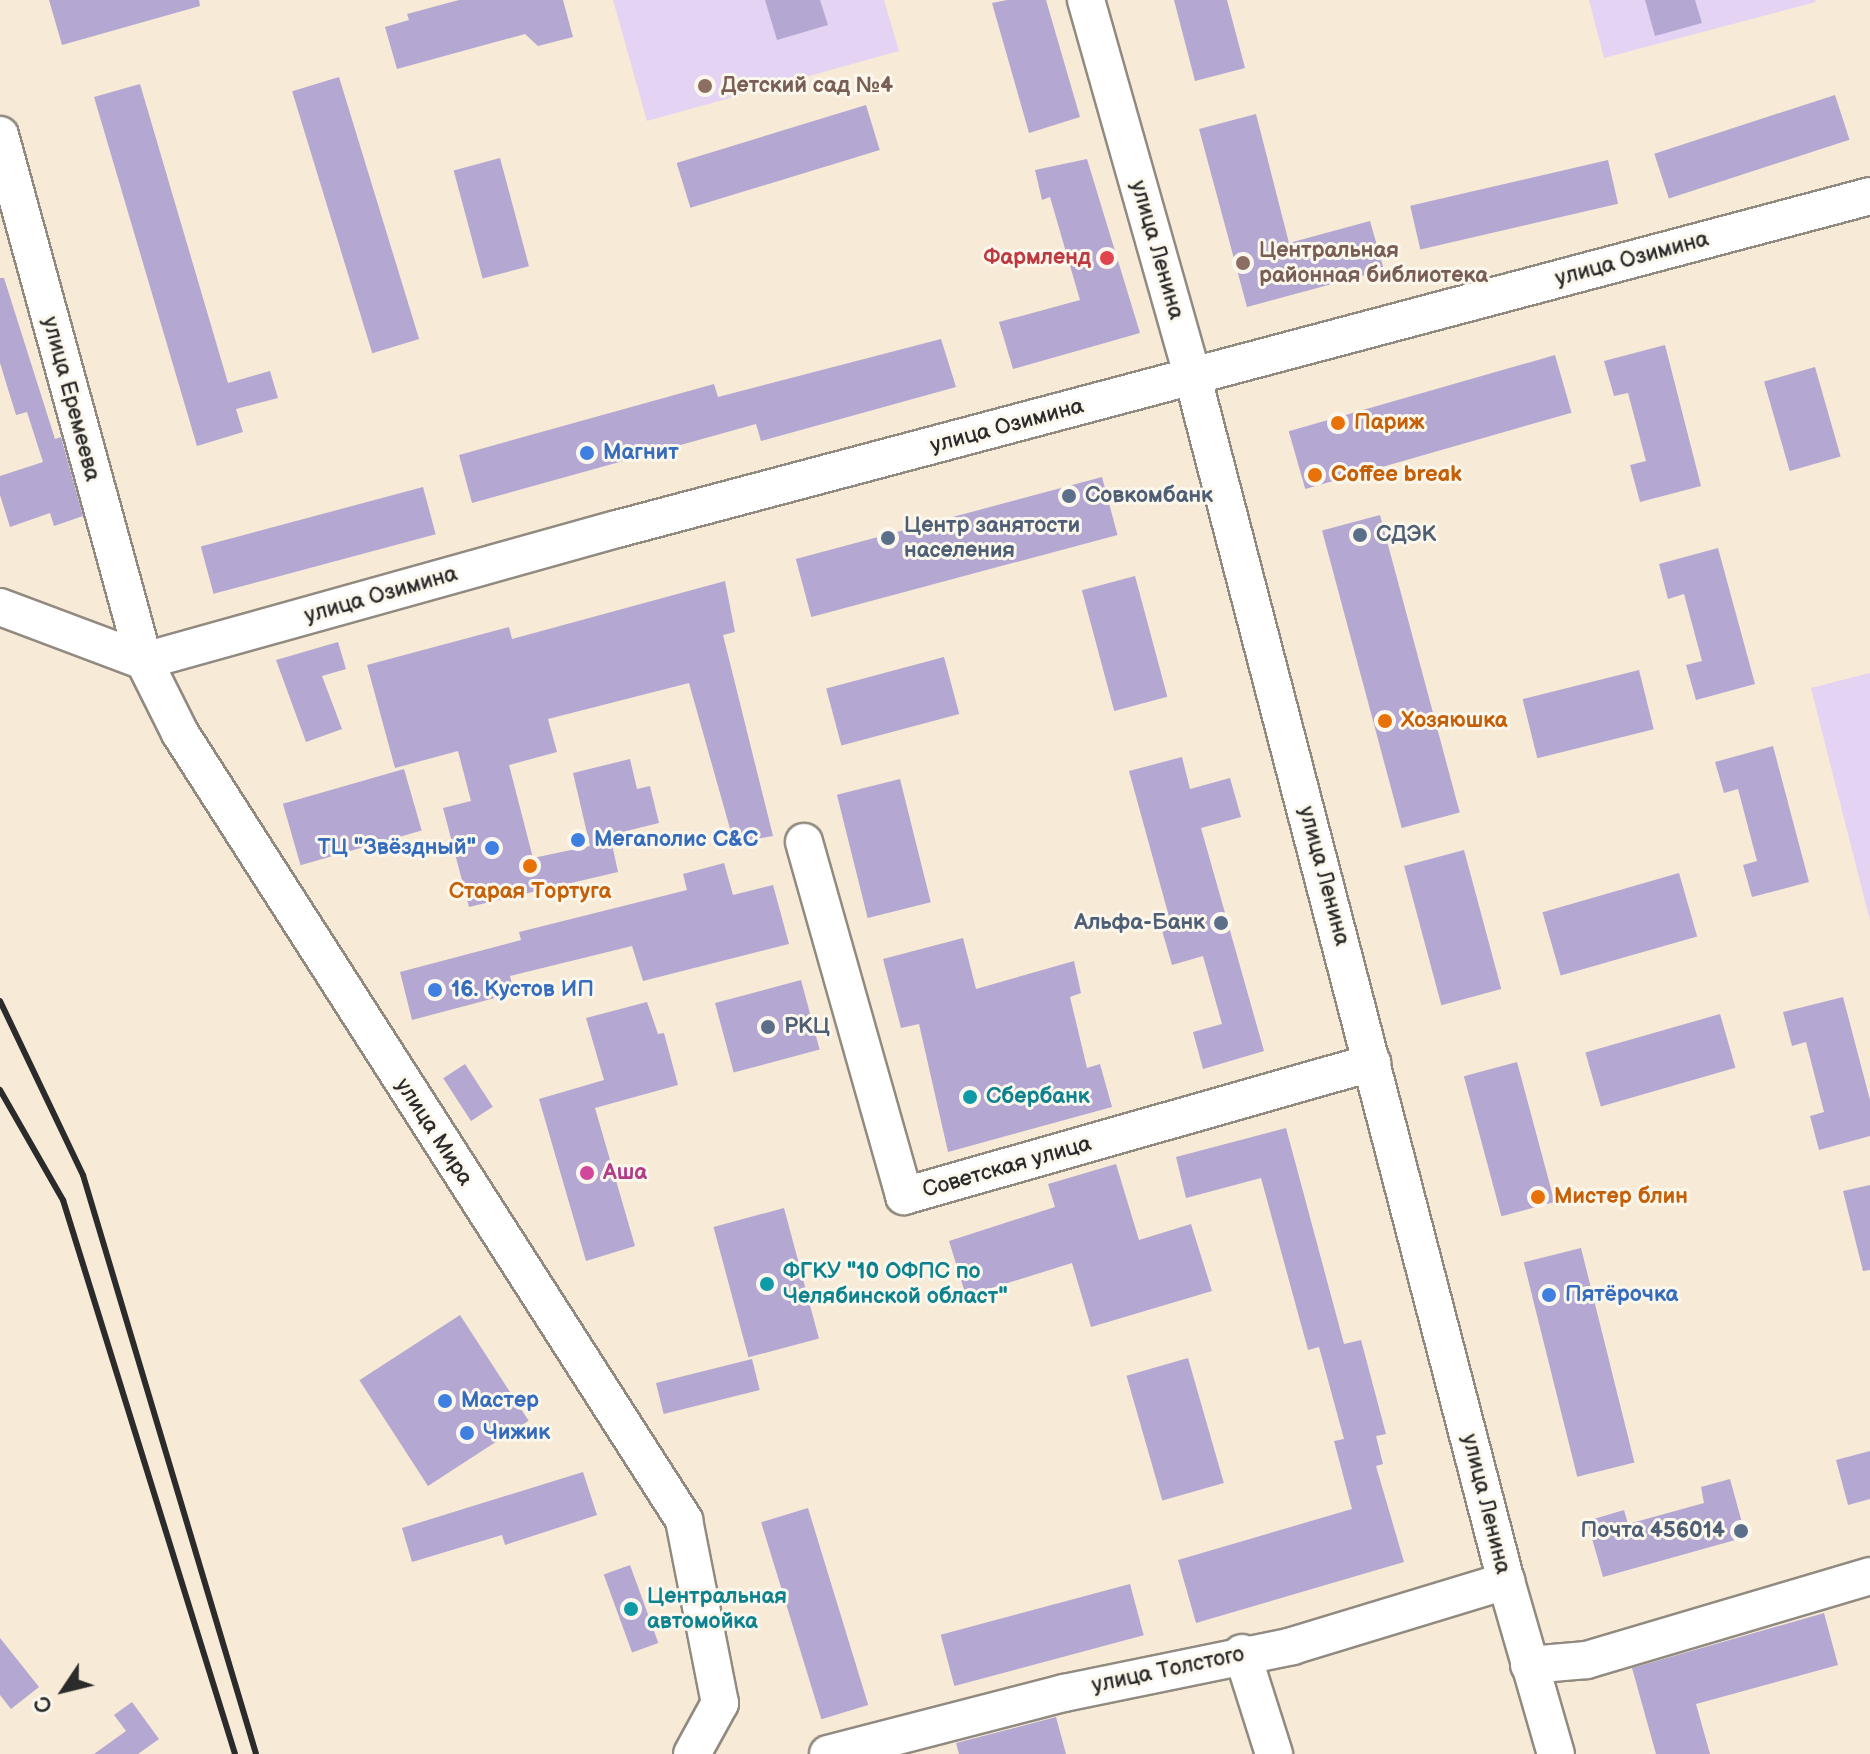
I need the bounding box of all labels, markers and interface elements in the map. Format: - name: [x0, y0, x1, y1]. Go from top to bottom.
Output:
- place label: Детский сад №4: [721, 73, 893, 99]
- marker: Детский сад №4: [696, 77, 714, 95]
- street label: улица Ленина: [1125, 178, 1189, 322]
- street label: улица Озимина: [1552, 226, 1712, 292]
- place label: Центральная районная библиотека: [1259, 237, 1488, 288]
- place label: Фармленд: [983, 245, 1091, 271]
- marker: Фармленд: [1098, 249, 1116, 267]
- marker: Центральная районная библиотека: [1234, 254, 1252, 272]
- street label: улица Еремеева: [36, 314, 106, 484]
- street label: улица Озимина: [927, 393, 1087, 459]
- place label: Париж: [1354, 410, 1424, 436]
- marker: Париж: [1329, 414, 1347, 432]
- place label: Магнит: [603, 440, 679, 466]
- marker: Магнит: [578, 444, 596, 462]
- place label: Coffee break: [1331, 462, 1462, 488]
- marker: Coffee break: [1306, 466, 1324, 484]
- place label: Совкомбанк: [1085, 483, 1213, 509]
- marker: Совкомбанк: [1060, 487, 1078, 505]
- place label: Центр занятости населения: [904, 512, 1080, 564]
- place label: СДЭК: [1376, 522, 1436, 548]
- marker: СДЭК: [1351, 526, 1369, 544]
- marker: Центр занятости населения: [879, 529, 897, 547]
- street label: улица Озимина: [302, 561, 460, 629]
- place label: Хозяюшка: [1401, 708, 1508, 734]
- marker: Хозяюшка: [1376, 712, 1394, 730]
- street label: улица Ленина: [1293, 803, 1355, 949]
- place label: Мегаполис C&C: [594, 827, 758, 853]
- marker: Мегаполис C&C: [569, 831, 587, 849]
- place label: ТЦ "Звёздный": [318, 835, 476, 861]
- marker: ТЦ "Звёздный": [483, 839, 501, 857]
- marker: Старая Тортуга: [521, 857, 539, 875]
- place label: Старая Тортуга: [449, 879, 611, 905]
- place label: Альфа-Банк: [1074, 910, 1205, 936]
- marker: Альфа-Банк: [1212, 914, 1230, 932]
- place label: 16. Кустов ИП: [451, 977, 594, 1003]
- marker: 16. Кустов ИП: [426, 981, 444, 999]
- place label: РКЦ: [784, 1014, 830, 1040]
- marker: РКЦ: [759, 1018, 777, 1036]
- street label: улица Мира: [389, 1073, 479, 1191]
- place label: Сбербанк: [986, 1084, 1090, 1110]
- marker: Сбербанк: [961, 1088, 979, 1106]
- street label: Советская улица: [920, 1130, 1094, 1204]
- place label: Аша: [603, 1160, 647, 1186]
- marker: Аша: [578, 1164, 596, 1182]
- place label: Мистер блин: [1554, 1184, 1688, 1210]
- marker: Мистер блин: [1529, 1188, 1547, 1206]
- place label: ФГКУ "10 ОФПС по Челябинской област": [783, 1258, 1008, 1310]
- marker: ФГКУ "10 ОФПС по Челябинской област": [758, 1275, 776, 1293]
- place label: Пятёрочка: [1565, 1282, 1678, 1308]
- marker: Пятёрочка: [1540, 1286, 1558, 1304]
- place label: Мастер: [461, 1388, 539, 1414]
- marker: Мастер: [436, 1392, 454, 1410]
- place label: Чижик: [483, 1420, 550, 1446]
- marker: Чижик: [458, 1424, 476, 1442]
- street label: улица Ленина: [1456, 1431, 1516, 1577]
- place label: Почта 456014: [1581, 1518, 1725, 1544]
- marker: Почта 456014: [1732, 1522, 1750, 1540]
- place label: Центральная автомойка: [647, 1583, 787, 1634]
- marker: Центральная автомойка: [622, 1600, 640, 1618]
- street label: улица Толстого: [1089, 1641, 1247, 1699]
- north arrow: [24, 1650, 104, 1730]
- text: С: [28, 1690, 59, 1718]

